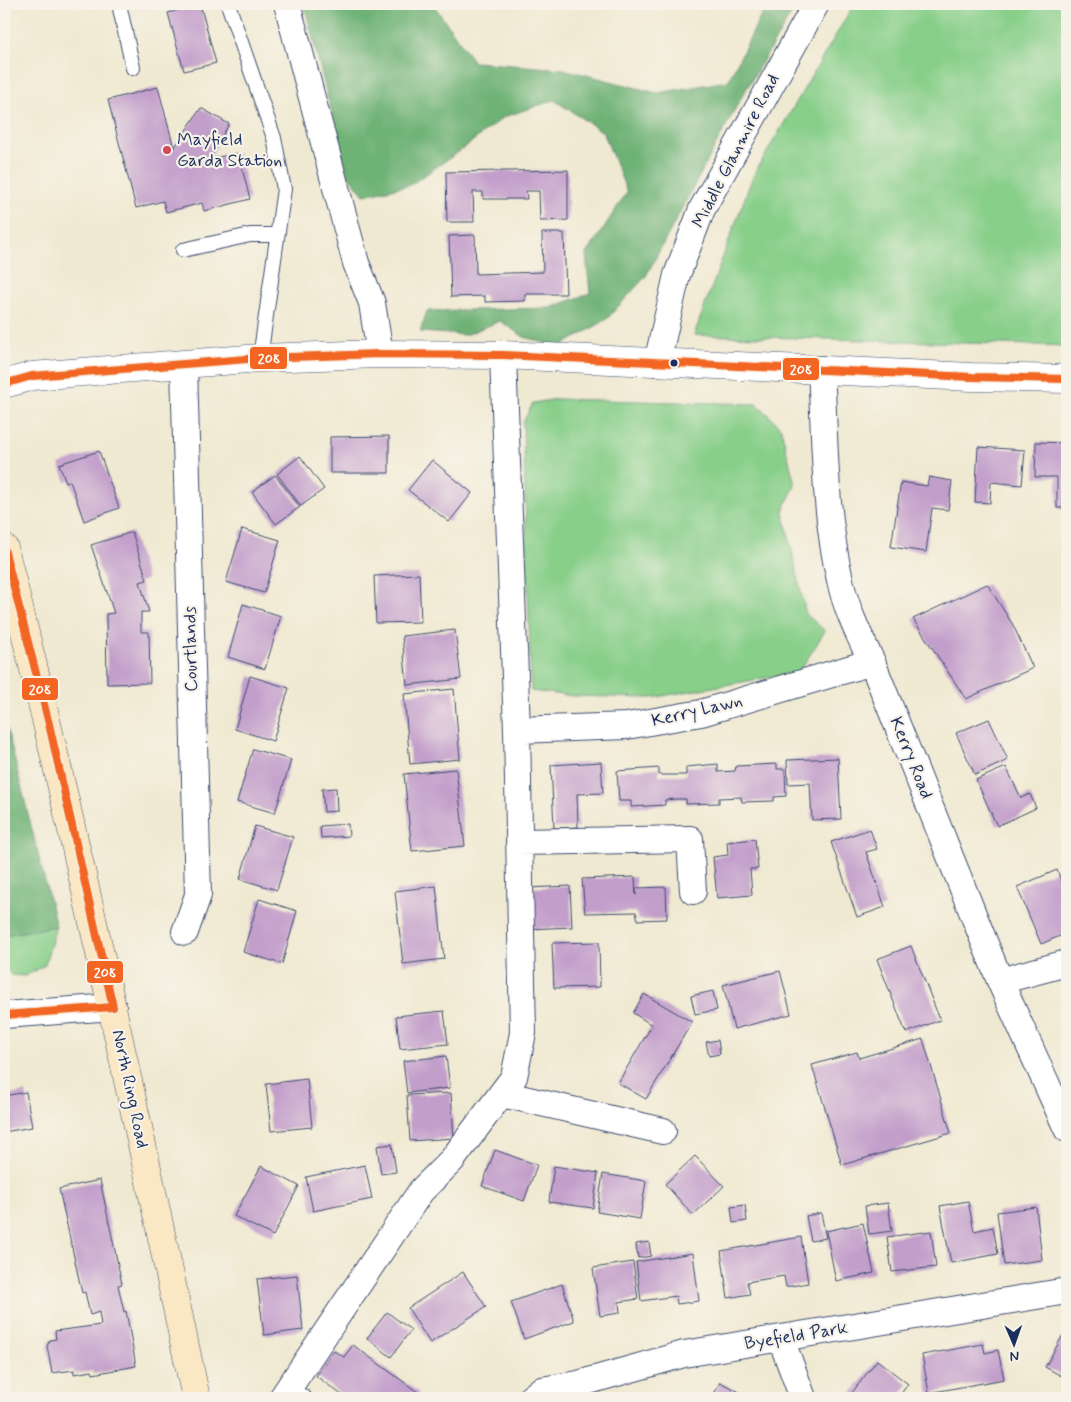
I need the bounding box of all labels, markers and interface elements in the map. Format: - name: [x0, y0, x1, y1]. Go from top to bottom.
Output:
- street label: Middle Glanmire Road: [687, 70, 785, 232]
- place label: Mayfield Garda Station: [177, 128, 282, 173]
- marker: Mayfield Garda Station: [161, 144, 173, 156]
- line badge: 208: [249, 346, 288, 370]
- text: 208: [258, 350, 280, 368]
- line badge: 208: [782, 357, 820, 381]
- unlabelled marker: [669, 358, 679, 368]
- text: 208: [790, 361, 812, 379]
- street label: Courtlands: [178, 606, 204, 692]
- line badge: 208: [21, 677, 59, 701]
- text: 208: [29, 681, 51, 699]
- street label: Kerry Lawn: [649, 689, 745, 733]
- street label: Kerry Road: [884, 713, 938, 803]
- line badge: 208: [86, 960, 124, 984]
- text: 208: [94, 964, 116, 982]
- street label: North Ring Road: [105, 1027, 154, 1151]
- street label: Byefield Park: [743, 1316, 849, 1356]
- north arrow: [988, 1320, 1038, 1370]
- text: N: [1009, 1347, 1019, 1365]

